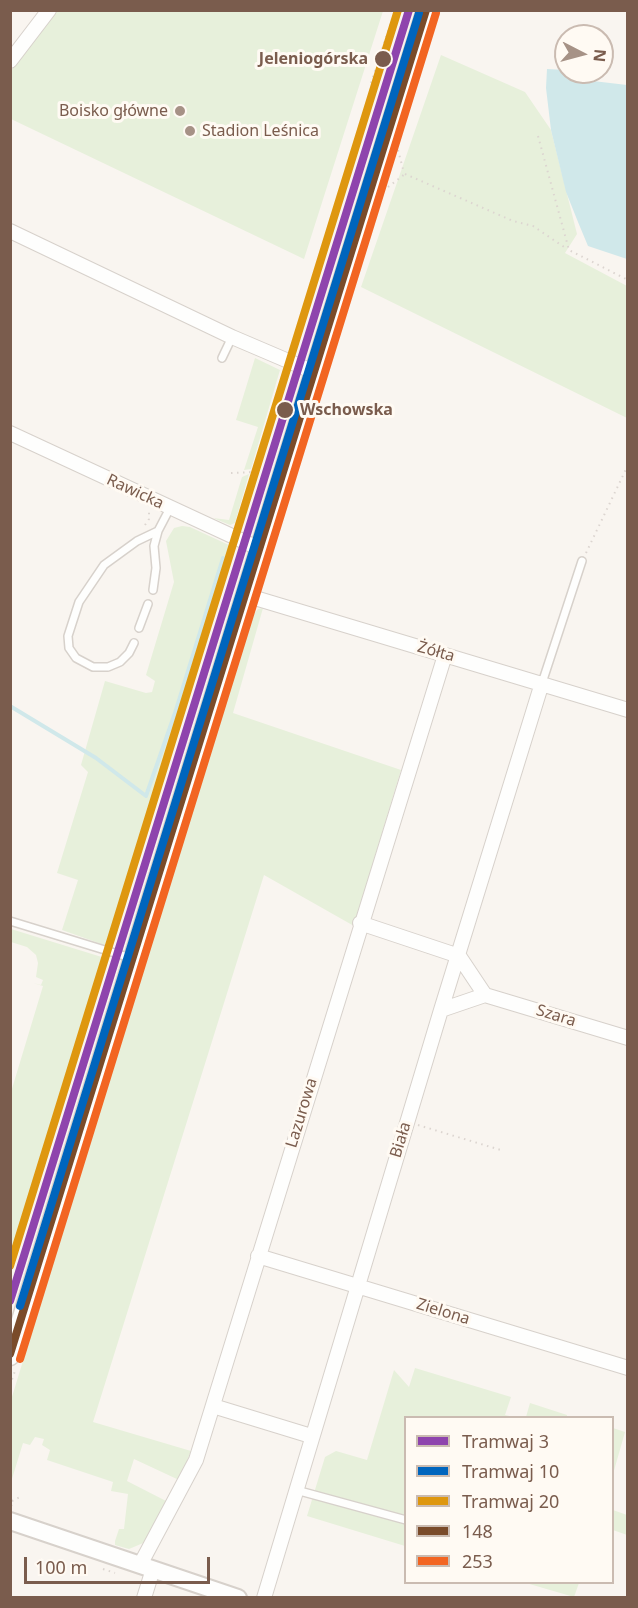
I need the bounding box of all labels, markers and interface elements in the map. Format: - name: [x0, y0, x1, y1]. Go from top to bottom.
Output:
- north arrow: [554, 24, 614, 84]
- text: N: [588, 48, 612, 63]
- place label: Jeleniogórska: [259, 49, 368, 69]
- marker: Jeleniogórska: [373, 49, 393, 69]
- place label: Boisko główne: [59, 101, 168, 121]
- marker: Boisko główne: [173, 104, 187, 118]
- place label: Stadion Leśnica: [202, 121, 319, 141]
- marker: Stadion Leśnica: [183, 124, 197, 138]
- marker: Wschowska: [275, 400, 295, 420]
- place label: Wschowska: [300, 400, 393, 420]
- street label: Rawicka: [103, 470, 167, 514]
- street label: Żółta: [415, 638, 457, 666]
- street label: Szara: [534, 1001, 578, 1031]
- street label: Lazurowa: [282, 1076, 322, 1150]
- street label: Biała: [386, 1120, 416, 1160]
- street label: Zielona: [414, 1295, 472, 1329]
- legend: [404, 1416, 614, 1584]
- text: Tramwaj 3: [462, 1429, 549, 1453]
- text: Tramwaj 10: [462, 1459, 559, 1483]
- text: Tramwaj 20: [462, 1489, 559, 1513]
- text: 148: [462, 1519, 493, 1543]
- scale bar: [27, 1545, 213, 1583]
- text: 253: [462, 1549, 493, 1573]
- text: 100 m: [35, 1555, 87, 1579]

